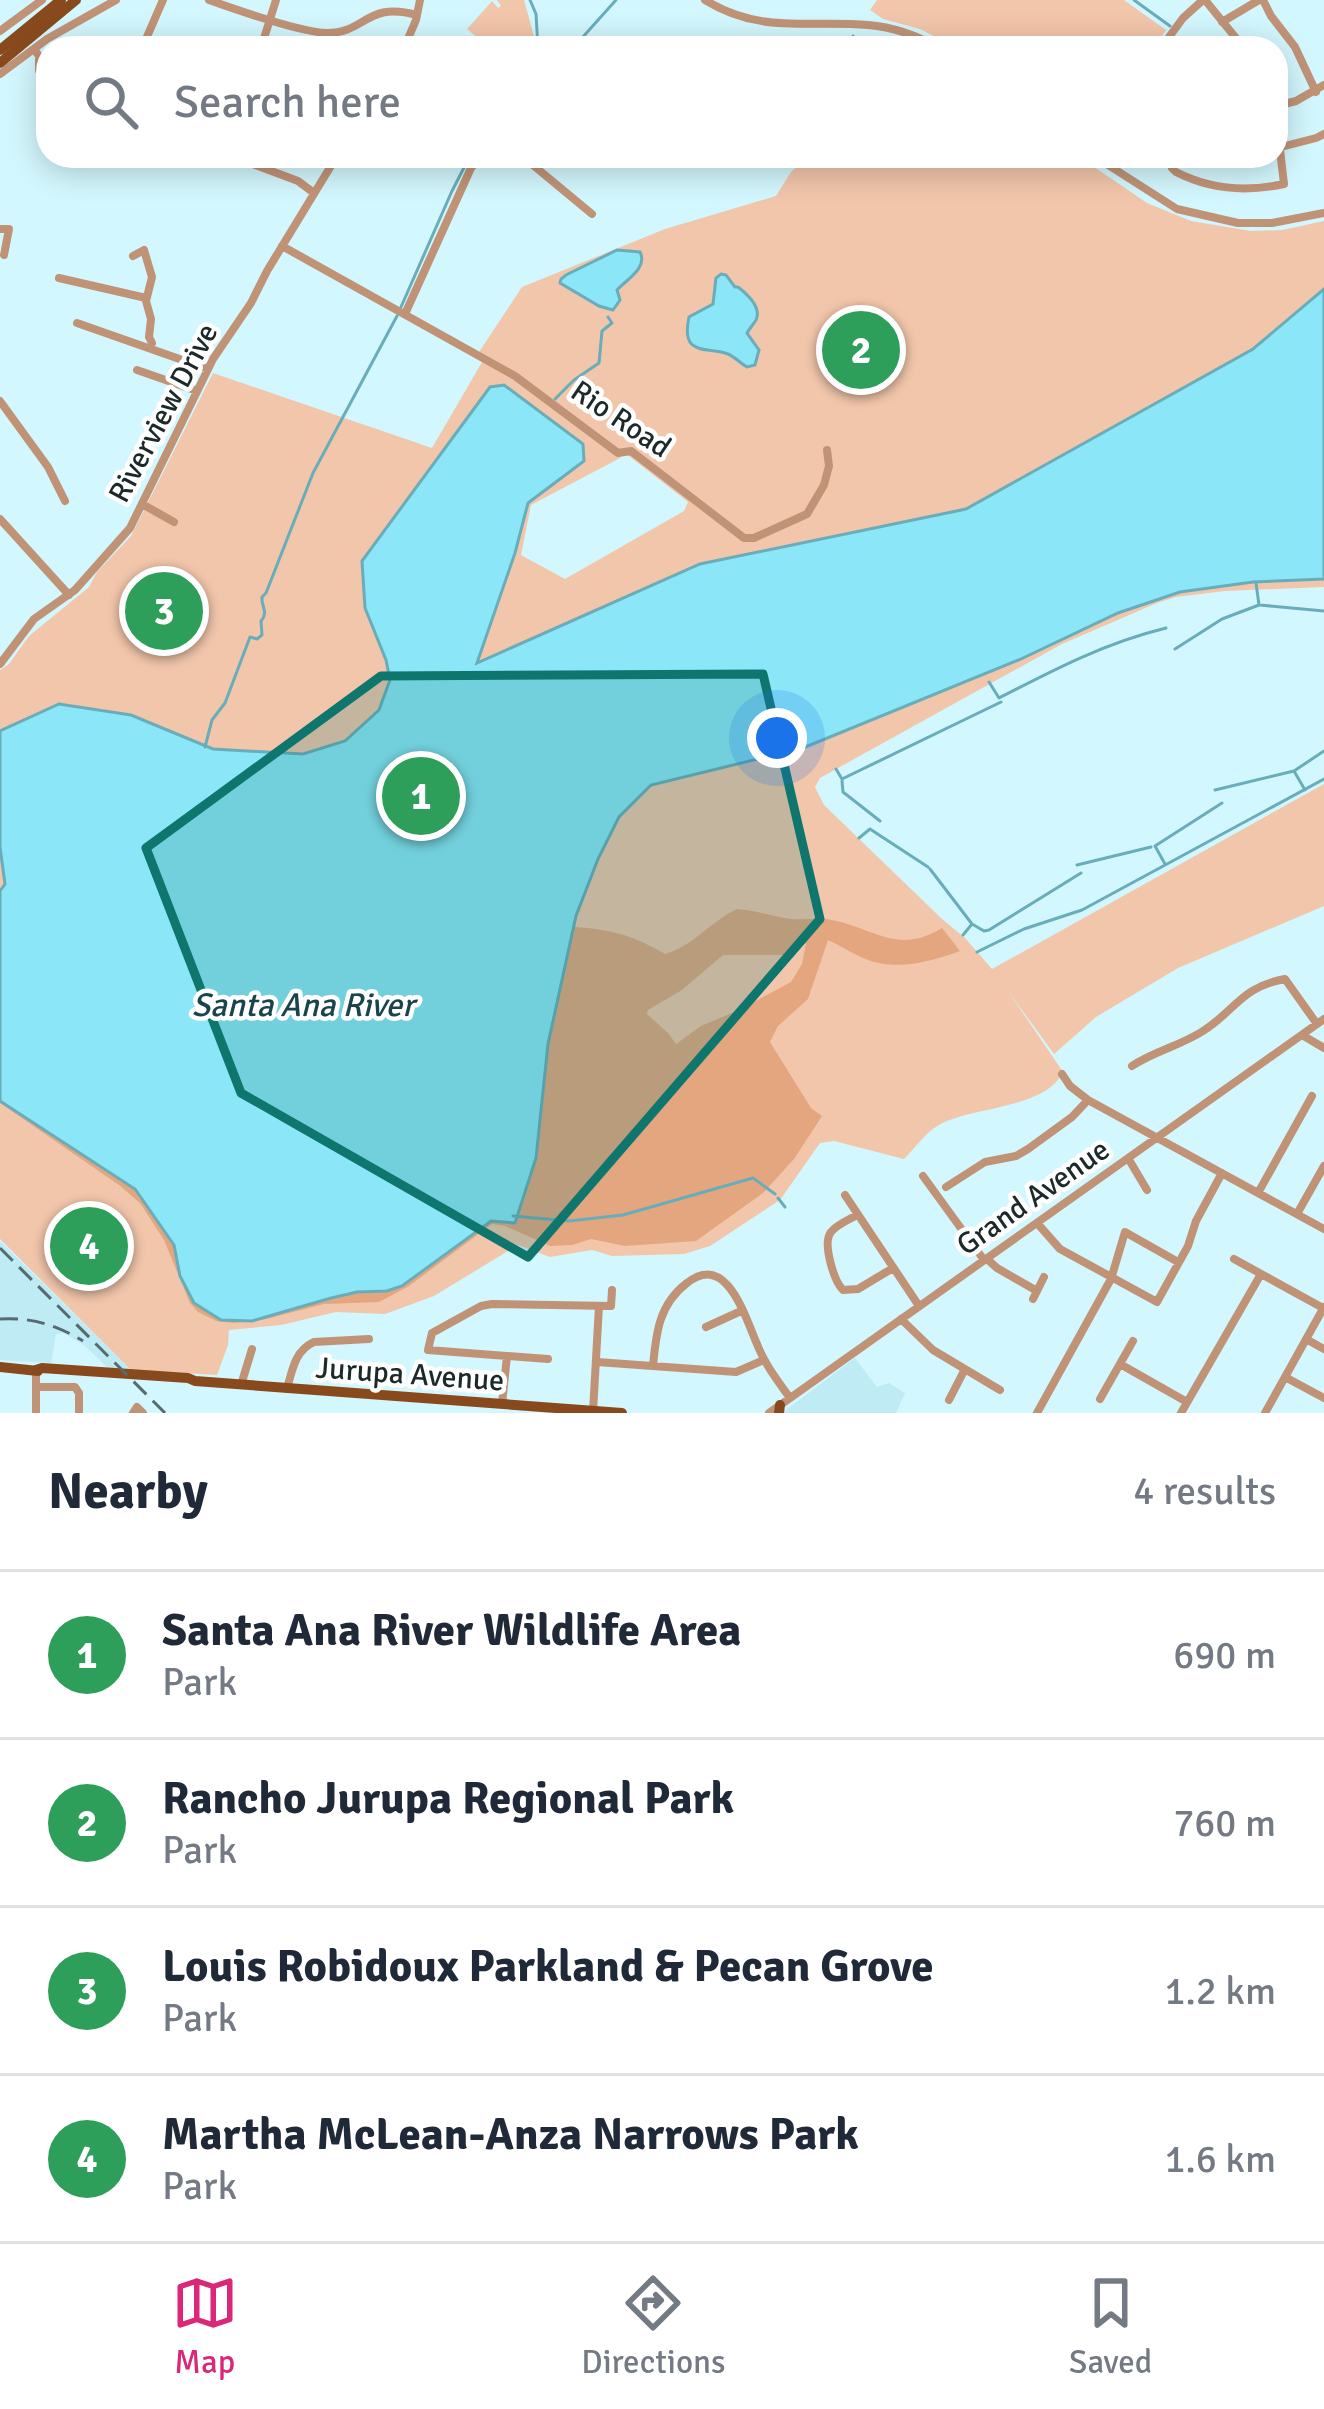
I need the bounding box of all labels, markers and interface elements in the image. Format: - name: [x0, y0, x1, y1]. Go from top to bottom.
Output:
- search box: [36, 36, 1288, 168]
- icon: search: [78, 69, 144, 135]
- text: Search here: [174, 75, 401, 130]
- pin: 2: [822, 305, 900, 395]
- street label: Riverview Drive: [101, 317, 226, 509]
- street label: Rio Road: [564, 373, 678, 466]
- pin: 3: [125, 566, 203, 656]
- your location: [747, 708, 807, 768]
- pin: 1: [382, 751, 460, 841]
- water label: Santa Ana River: [192, 985, 419, 1026]
- street label: Grand Avenue: [950, 1131, 1117, 1264]
- pin: 4: [50, 1201, 128, 1291]
- street label: Jurupa Avenue: [314, 1349, 505, 1400]
- text: Nearby: [48, 1460, 208, 1523]
- text: 4 results: [1133, 1467, 1276, 1515]
- text: Santa Ana River Wildlife Area: [162, 1603, 741, 1658]
- text: 1: [76, 1631, 98, 1679]
- text: 690 m: [1173, 1631, 1276, 1679]
- text: Park: [162, 1658, 237, 1706]
- text: Rancho Jurupa Regional Park: [162, 1771, 734, 1826]
- text: 2: [76, 1799, 98, 1847]
- text: 760 m: [1173, 1799, 1276, 1847]
- text: Park: [162, 1826, 237, 1874]
- text: Louis Robidoux Parkland & Pecan Grove: [162, 1939, 934, 1994]
- text: 3: [76, 1967, 98, 2015]
- text: 1.2 km: [1164, 1967, 1276, 2015]
- text: Park: [162, 1994, 237, 2042]
- text: Martha McLean-Anza Narrows Park: [162, 2107, 859, 2162]
- text: 4: [76, 2135, 98, 2183]
- text: 1.6 km: [1164, 2135, 1276, 2183]
- text: Park: [162, 2162, 237, 2210]
- tab: Map: [172, 2270, 238, 2383]
- tab: Directions: [581, 2270, 726, 2383]
- tab: Saved: [1069, 2270, 1152, 2383]

